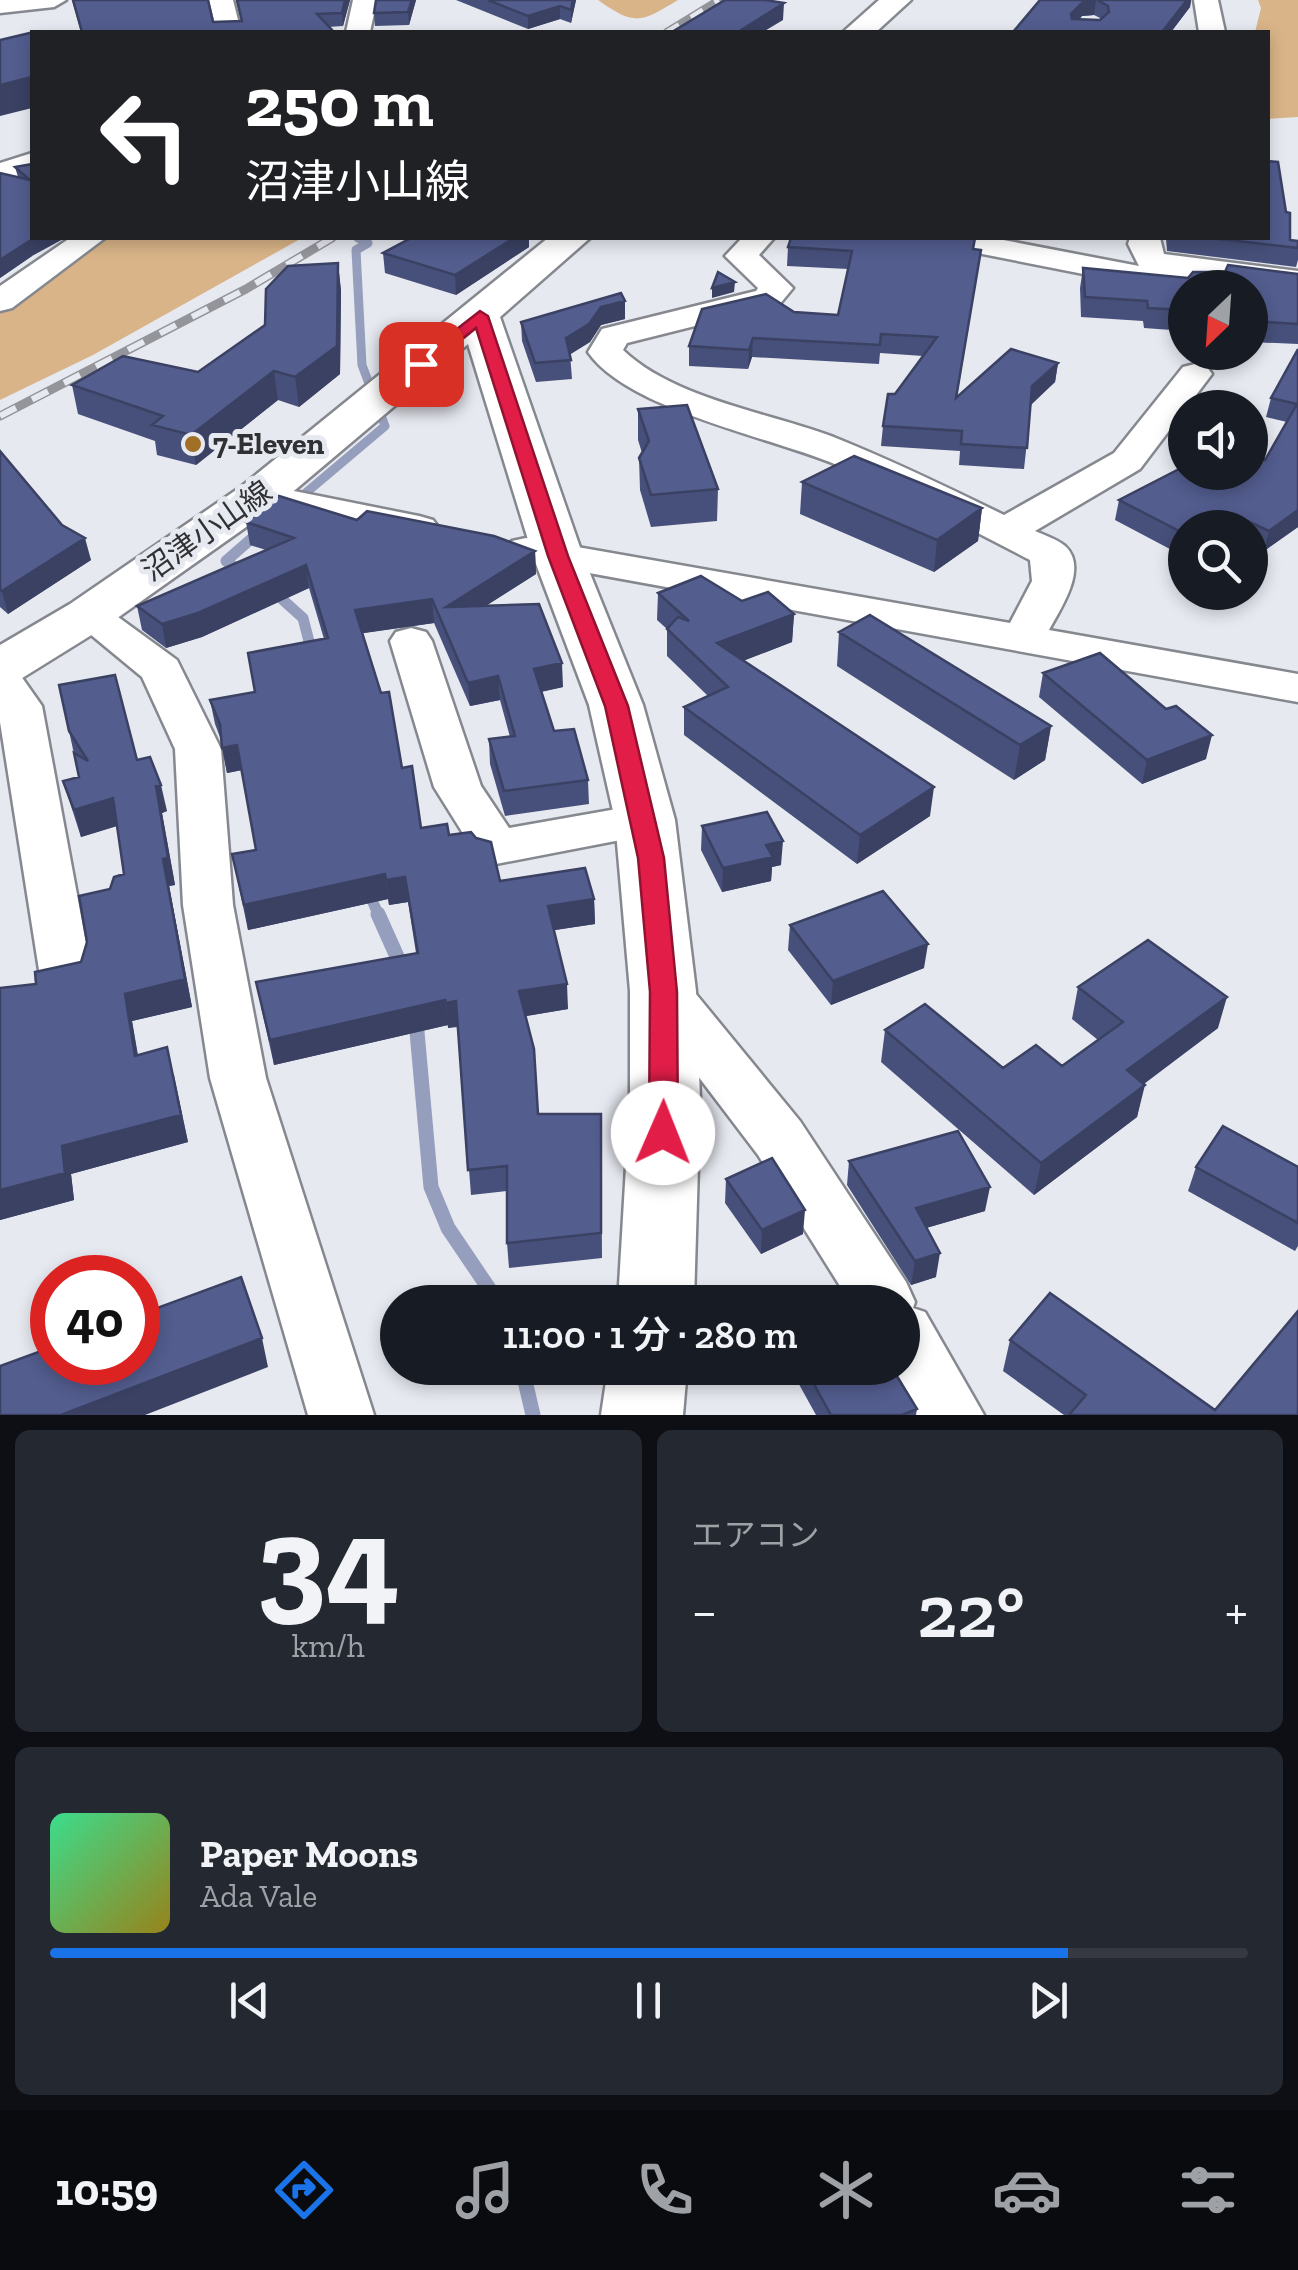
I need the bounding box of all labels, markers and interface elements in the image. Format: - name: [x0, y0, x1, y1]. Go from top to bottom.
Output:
- text: 250 m: [245, 60, 434, 144]
- icon: left: [80, 70, 210, 200]
- text: 沼津小山線: [245, 155, 470, 209]
- north arrow: [1168, 270, 1268, 370]
- map controls: [1168, 270, 1268, 610]
- pin: [379, 322, 464, 407]
- icon: arrive: [394, 337, 449, 392]
- button: sound: [1168, 390, 1268, 490]
- place label: 7-Eleven: [213, 426, 325, 462]
- marker: 7-Eleven: [182, 433, 204, 455]
- street label: 沼津小山線: [135, 473, 279, 589]
- button: search: [1168, 510, 1268, 610]
- position arrow: [611, 1081, 715, 1185]
- speed limit sign: 40: [30, 1255, 160, 1385]
- text: 11:00 · 1 分 · 280 m: [503, 1312, 797, 1358]
- text: 34: [257, 1484, 400, 1640]
- text: エアコン: [692, 1516, 820, 1554]
- text: 22°: [917, 1566, 1025, 1656]
- text: −: [692, 1578, 717, 1644]
- text: +: [1225, 1578, 1248, 1644]
- text: km/h: [292, 1627, 365, 1665]
- text: Paper Moons: [200, 1831, 418, 1877]
- text: Ada Vale: [200, 1877, 317, 1915]
- icon: previous: [222, 1973, 277, 2028]
- icon: pause: [621, 1973, 676, 2028]
- icon: next: [1021, 1973, 1076, 2028]
- icon: directions: [269, 2155, 339, 2225]
- icon: music: [450, 2155, 520, 2225]
- icon: phone: [630, 2155, 700, 2225]
- icon: climate: [811, 2155, 881, 2225]
- icon: car: [992, 2155, 1062, 2225]
- icon: filters: [1173, 2155, 1243, 2225]
- text: 10:59: [55, 2163, 158, 2217]

